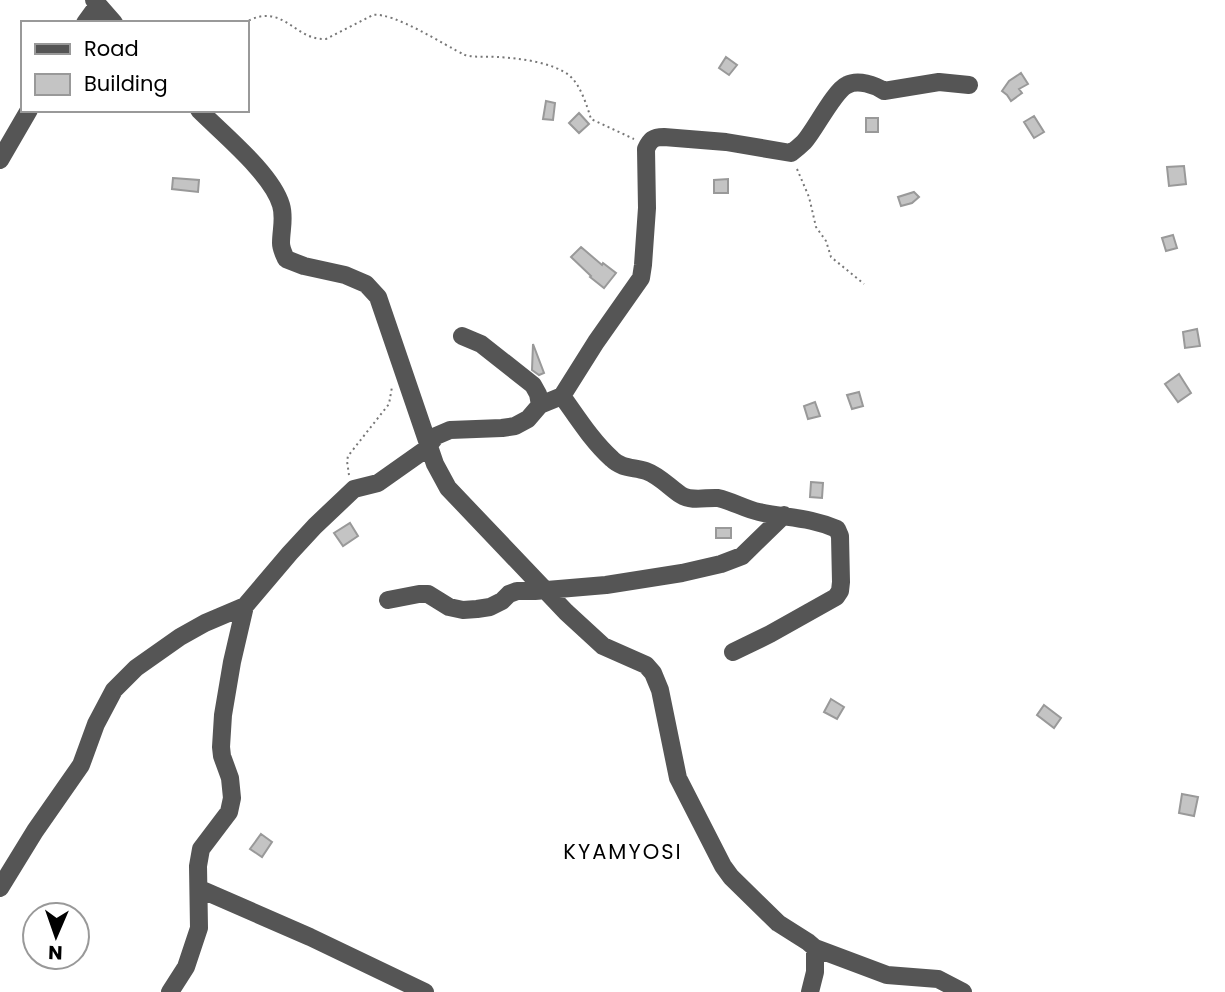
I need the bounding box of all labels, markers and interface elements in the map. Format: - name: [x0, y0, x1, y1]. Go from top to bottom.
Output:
- legend: [21, 21, 248, 112]
- text: Road: [84, 34, 139, 63]
- text: Building: [84, 69, 168, 98]
- district label: KYAMYOSI: [563, 837, 683, 866]
- north arrow: [21, 901, 91, 971]
- text: N: [48, 939, 63, 966]

